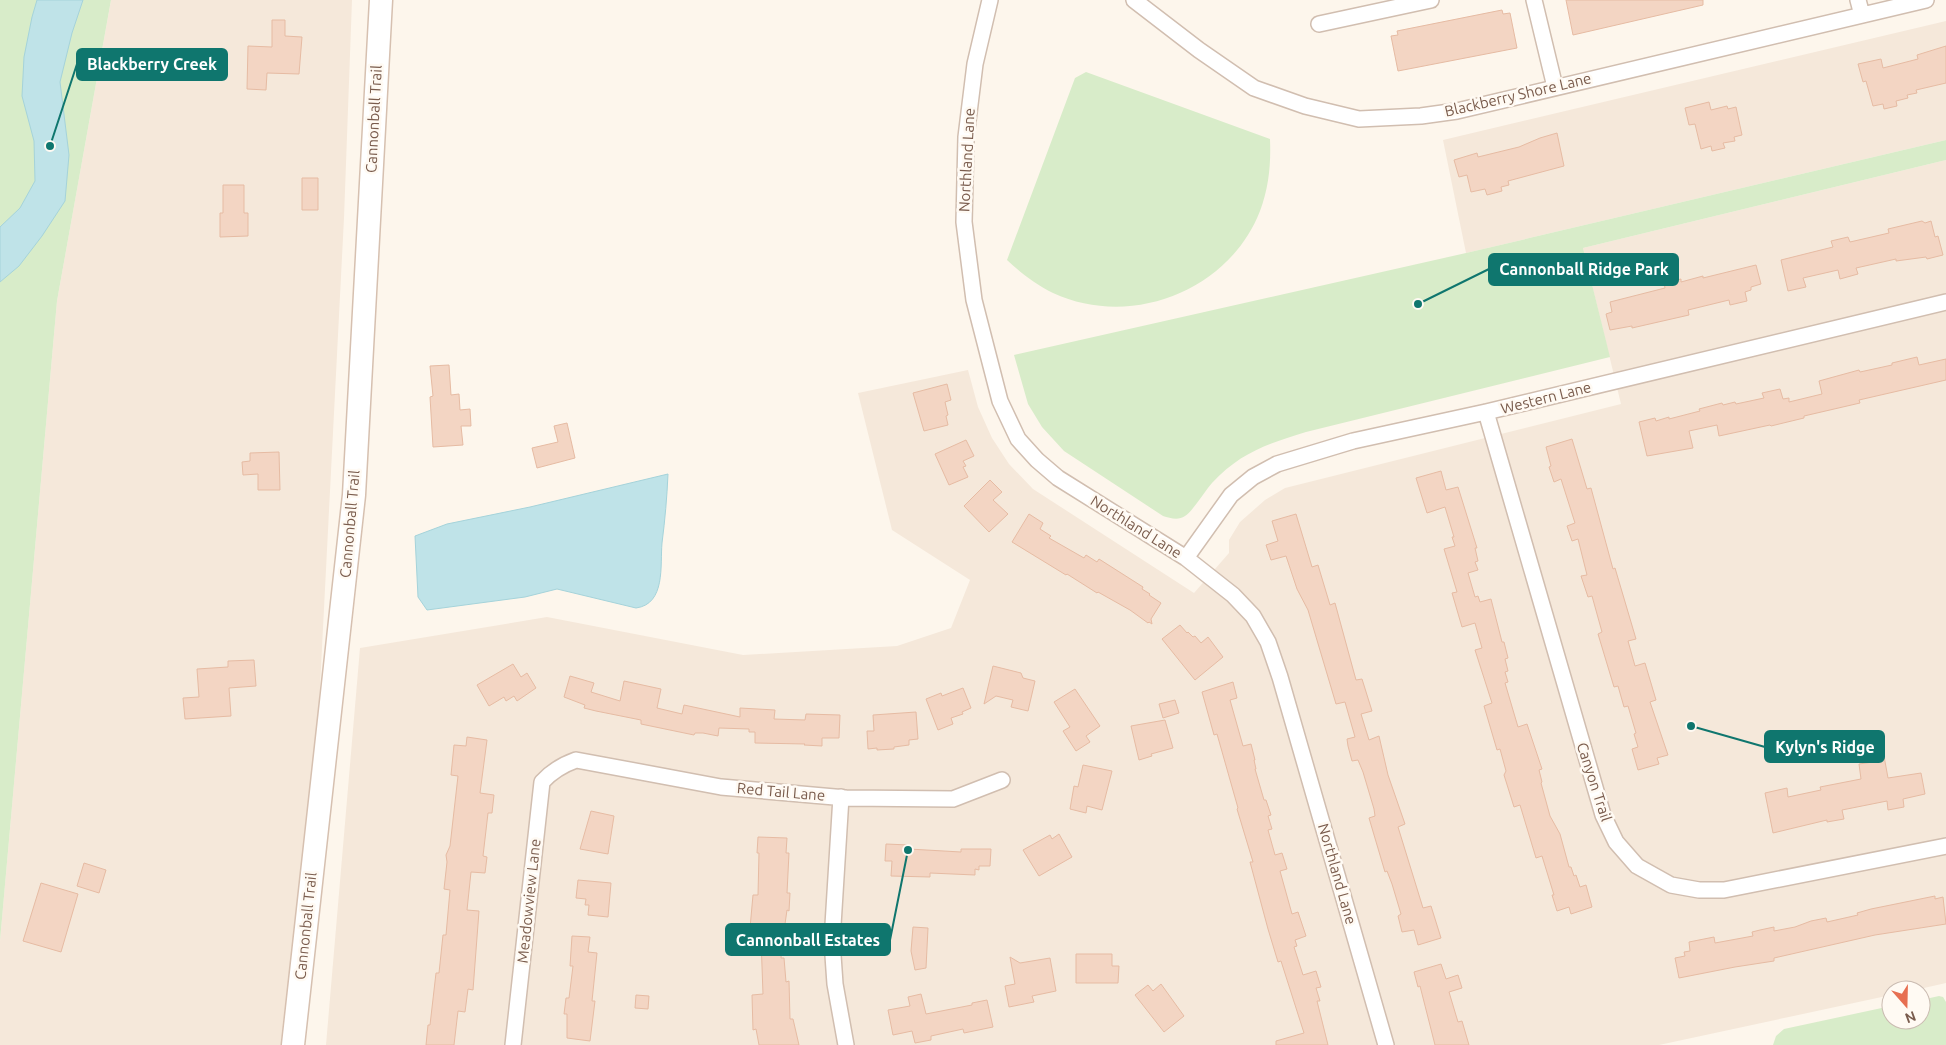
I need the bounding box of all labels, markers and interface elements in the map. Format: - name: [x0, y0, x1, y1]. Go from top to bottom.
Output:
- callout: Blackberry Creek: [77, 49, 227, 80]
- text: Blackberry Creek: [87, 55, 217, 73]
- street label: Cannonball Trail: [362, 65, 385, 173]
- street label: Blackberry Shore Lane: [1443, 69, 1593, 120]
- street label: Northland Lane: [955, 107, 978, 212]
- callout: Cannonball Ridge Park: [1489, 254, 1678, 285]
- text: Cannonball Ridge Park: [1499, 260, 1669, 278]
- street label: Western Lane: [1499, 378, 1593, 417]
- street label: Cannonball Trail: [336, 469, 363, 578]
- street label: Northland Lane: [1088, 492, 1185, 561]
- callout: Kylyn's Ridge: [1765, 731, 1884, 762]
- text: Kylyn's Ridge: [1775, 738, 1875, 756]
- street label: Canyon Trail: [1574, 740, 1615, 824]
- street label: Red Tail Lane: [736, 779, 826, 804]
- street label: Northland Lane: [1315, 821, 1360, 926]
- street label: Meadowview Lane: [514, 838, 543, 964]
- street label: Cannonball Trail: [291, 871, 320, 981]
- callout: Cannonball Estates: [726, 924, 890, 955]
- text: Cannonball Estates: [736, 931, 880, 949]
- north arrow: [1881, 980, 1931, 1030]
- text: N: [1903, 1008, 1918, 1027]

